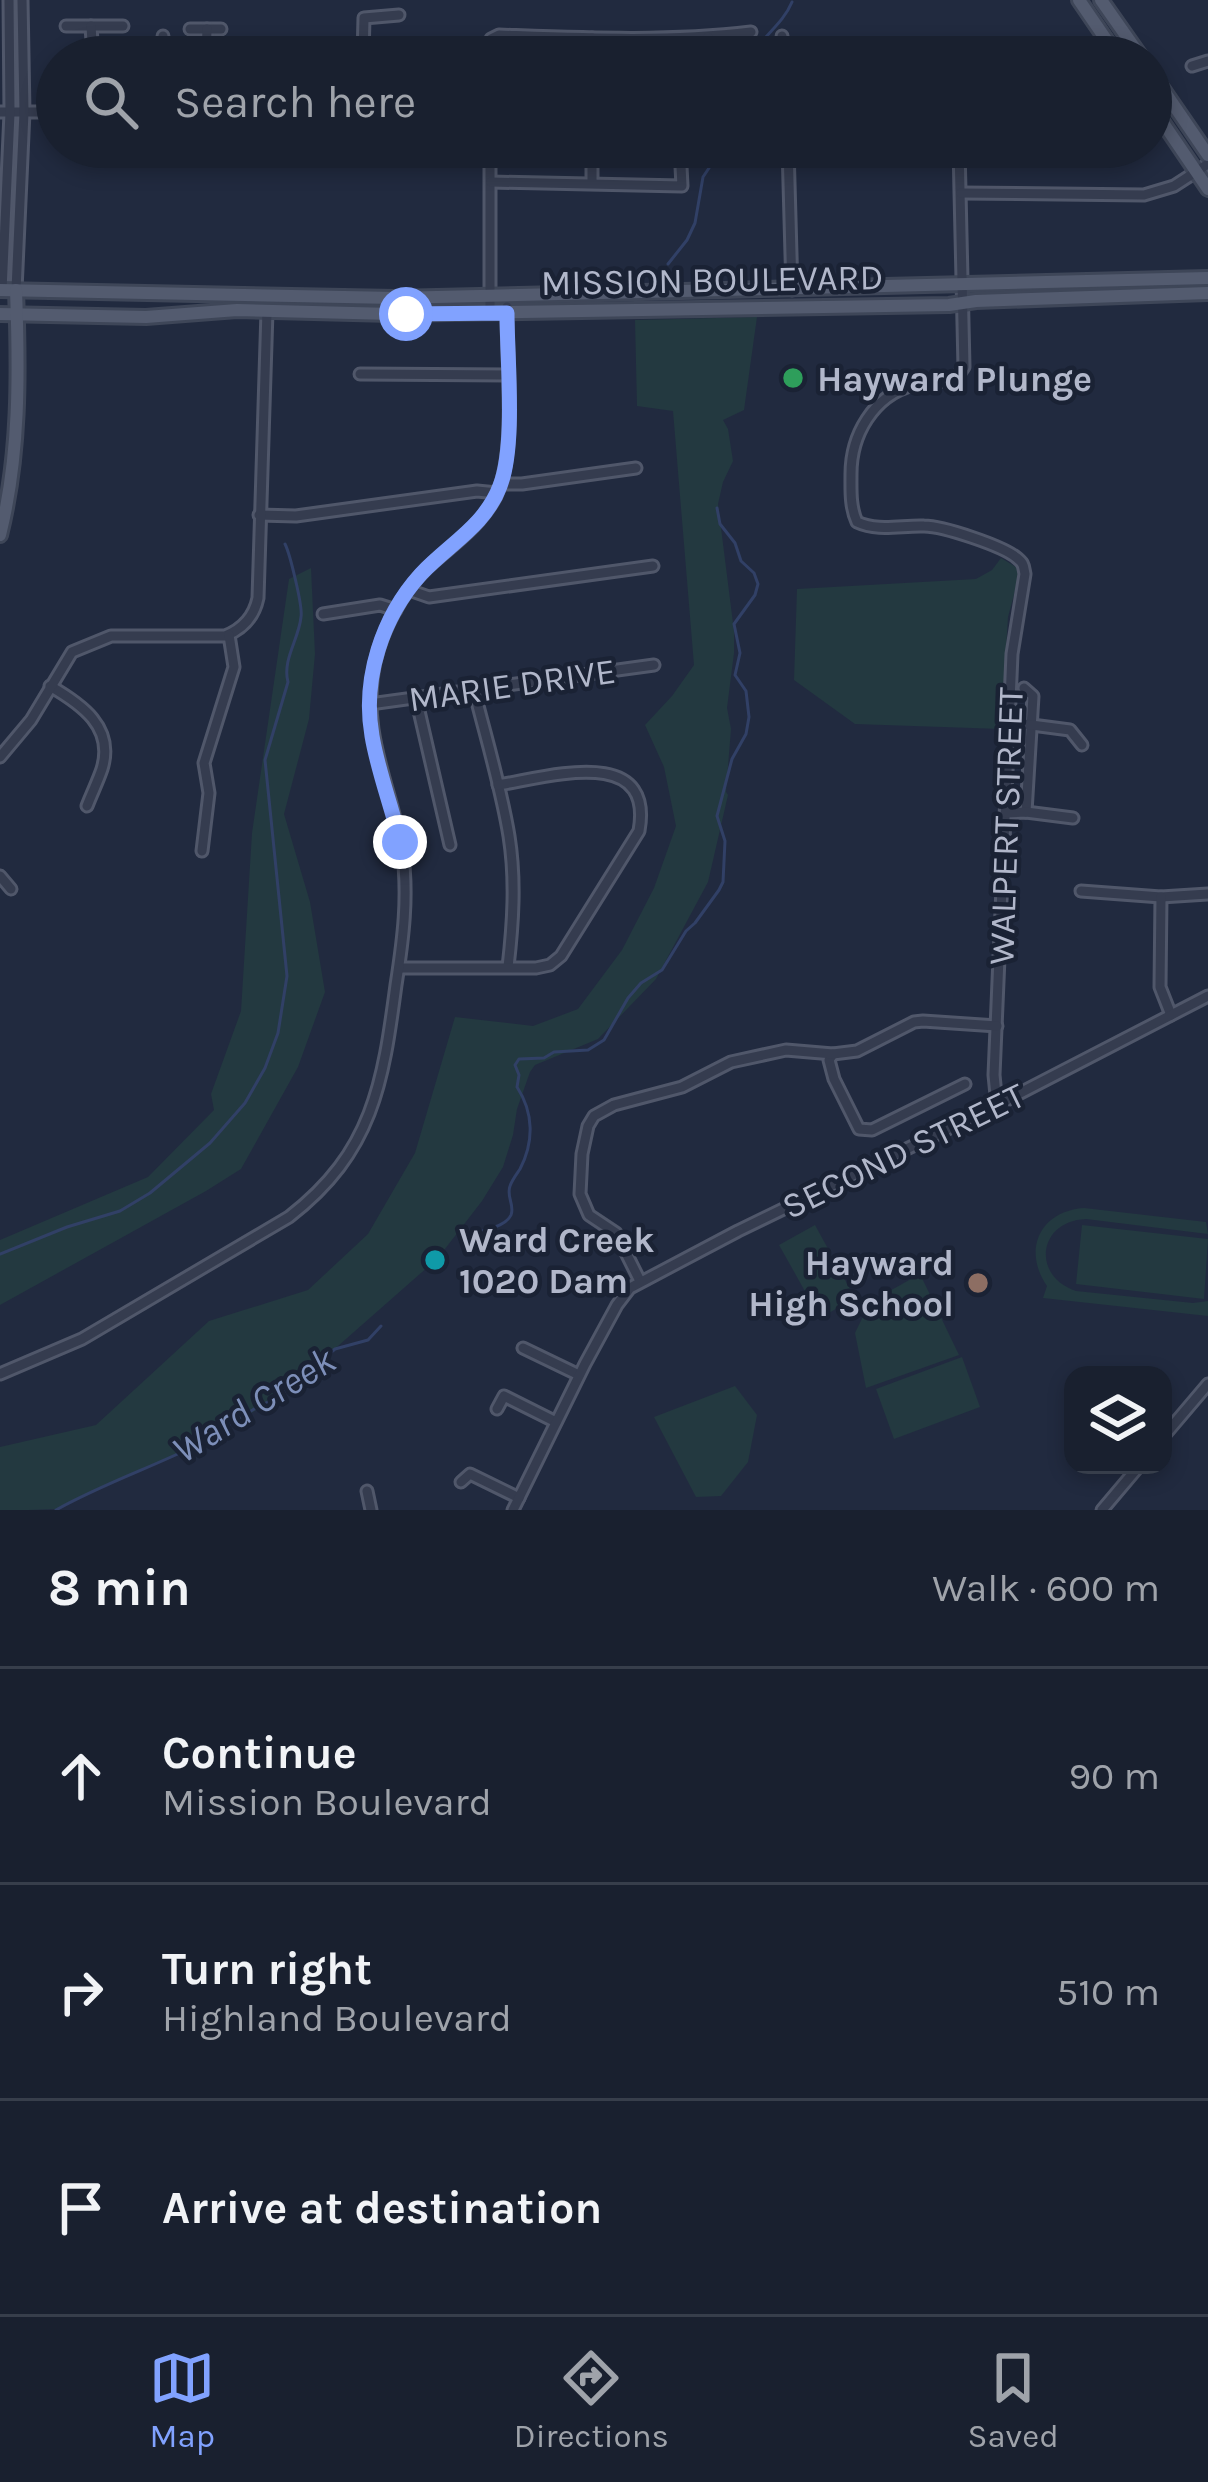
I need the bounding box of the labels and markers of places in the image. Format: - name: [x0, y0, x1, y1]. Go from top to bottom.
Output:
- place label: Hayward Plunge: [817, 358, 1092, 401]
- marker: Hayward Plunge: [780, 365, 806, 391]
- place label: Ward Creek 1020 Dam: [459, 1219, 654, 1302]
- place label: Hayward High School: [748, 1242, 954, 1326]
- marker: Ward Creek 1020 Dam: [422, 1247, 448, 1273]
- marker: Hayward High School: [965, 1270, 991, 1296]

